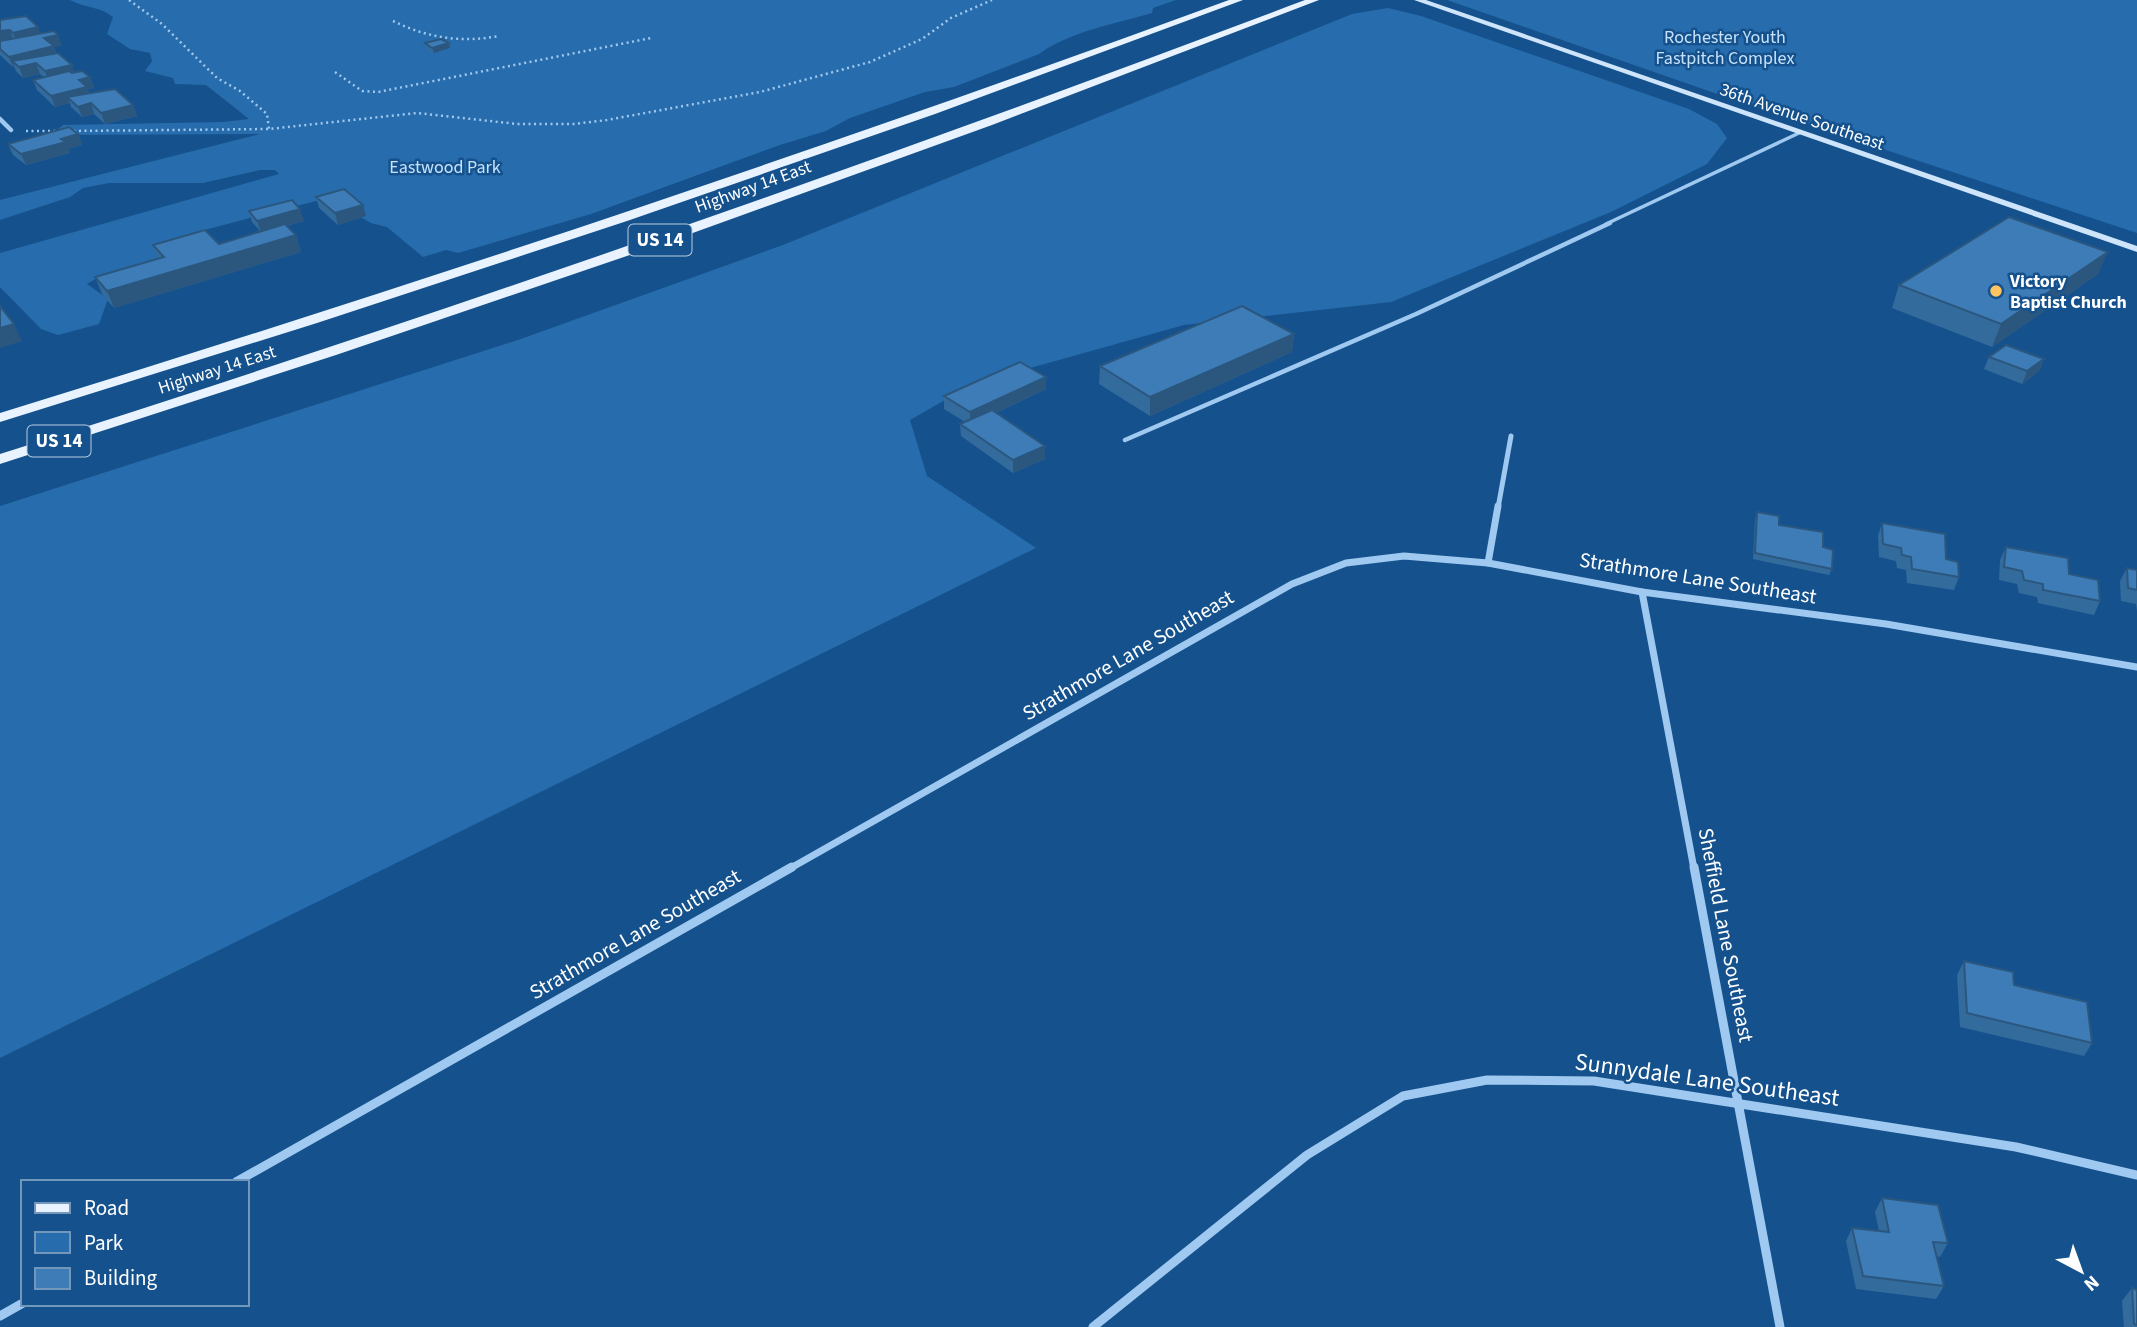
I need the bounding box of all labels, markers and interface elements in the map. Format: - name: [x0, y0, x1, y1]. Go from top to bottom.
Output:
- park label: Rochester Youth Fastpitch Complex: [1656, 25, 1794, 71]
- street label: 36th Avenue Southeast: [1716, 77, 1888, 157]
- street label: Highway 14 East: [691, 154, 815, 220]
- park label: Eastwood Park: [389, 155, 501, 180]
- road number: US 14: [628, 224, 692, 256]
- place label: Victory Baptist Church: [2009, 269, 2127, 315]
- marker: Victory Baptist Church: [1988, 283, 2004, 299]
- street label: Highway 14 East: [155, 339, 279, 401]
- road number: US 14: [28, 426, 90, 456]
- street label: Strathmore Lane Southeast: [1577, 544, 1819, 612]
- street label: Strathmore Lane Southeast: [1017, 582, 1239, 728]
- street label: Sheffield Lane Southeast: [1691, 825, 1761, 1045]
- street label: Strathmore Lane Southeast: [524, 861, 746, 1007]
- street label: Sunnydale Lane Southeast: [1573, 1044, 1841, 1116]
- legend: [21, 1180, 248, 1306]
- text: Road: [84, 1193, 129, 1223]
- text: Park: [84, 1228, 124, 1258]
- north arrow: [2046, 1236, 2116, 1306]
- text: Building: [84, 1263, 158, 1293]
- text: N: [2078, 1268, 2105, 1297]

